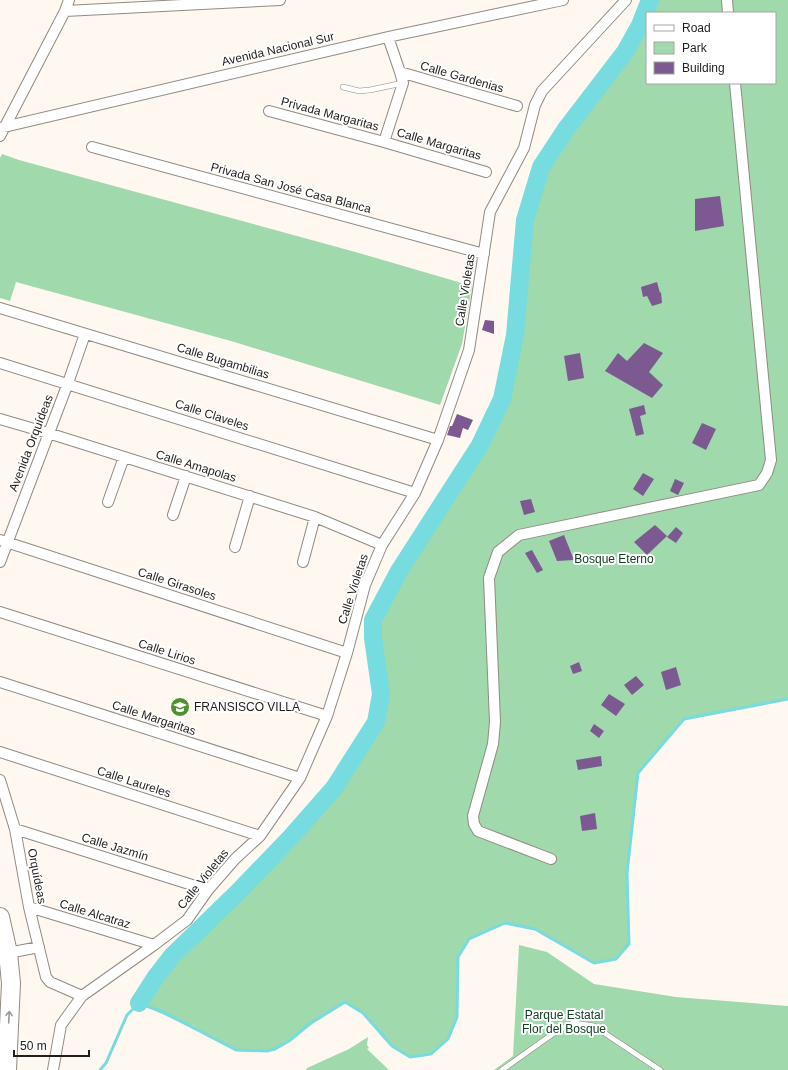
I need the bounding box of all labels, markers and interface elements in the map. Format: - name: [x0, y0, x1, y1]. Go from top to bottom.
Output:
- legend: [646, 12, 776, 84]
- text: Road: [682, 21, 711, 35]
- street label: Avenida Nacional Sur: [220, 29, 336, 69]
- text: Park: [682, 41, 708, 55]
- street label: Calle Gardenias: [419, 58, 505, 96]
- text: Building: [682, 61, 725, 75]
- street label: Privada Margaritas: [280, 94, 380, 134]
- street label: Calle Margaritas: [395, 125, 483, 163]
- street label: Privada San José Casa Blanca: [209, 160, 373, 216]
- street label: Calle Violetas: [452, 253, 478, 327]
- street label: Calle Bugambilias: [175, 340, 271, 382]
- street label: Avenida Orquídeas: [6, 393, 56, 493]
- street label: Calle Claveles: [173, 396, 251, 434]
- street label: Calle Amapolas: [154, 447, 238, 485]
- street label: Calle Violetas: [335, 552, 371, 626]
- park label: Bosque Eterno: [574, 552, 654, 566]
- street label: Calle Girasoles: [136, 565, 218, 603]
- street label: Calle Lirios: [137, 636, 197, 668]
- school or university icon: FRANSISCO VILLA: [169, 696, 191, 718]
- street label: Calle Margaritas: [110, 698, 198, 738]
- place label: FRANSISCO VILLA: [194, 700, 300, 714]
- street label: Calle Laureles: [95, 763, 173, 801]
- street label: Calle Jazmín: [80, 830, 150, 864]
- street label: Calle Violetas: [175, 846, 231, 912]
- street label: Orquídeas: [25, 847, 49, 905]
- street label: Calle Alcatraz: [58, 897, 132, 931]
- park label: Parque Estatal Flor del Bosque: [522, 1008, 606, 1036]
- one-way arrow: [5, 1011, 13, 1024]
- scale bar: [14, 1032, 89, 1058]
- text: 50 m: [20, 1039, 47, 1053]

